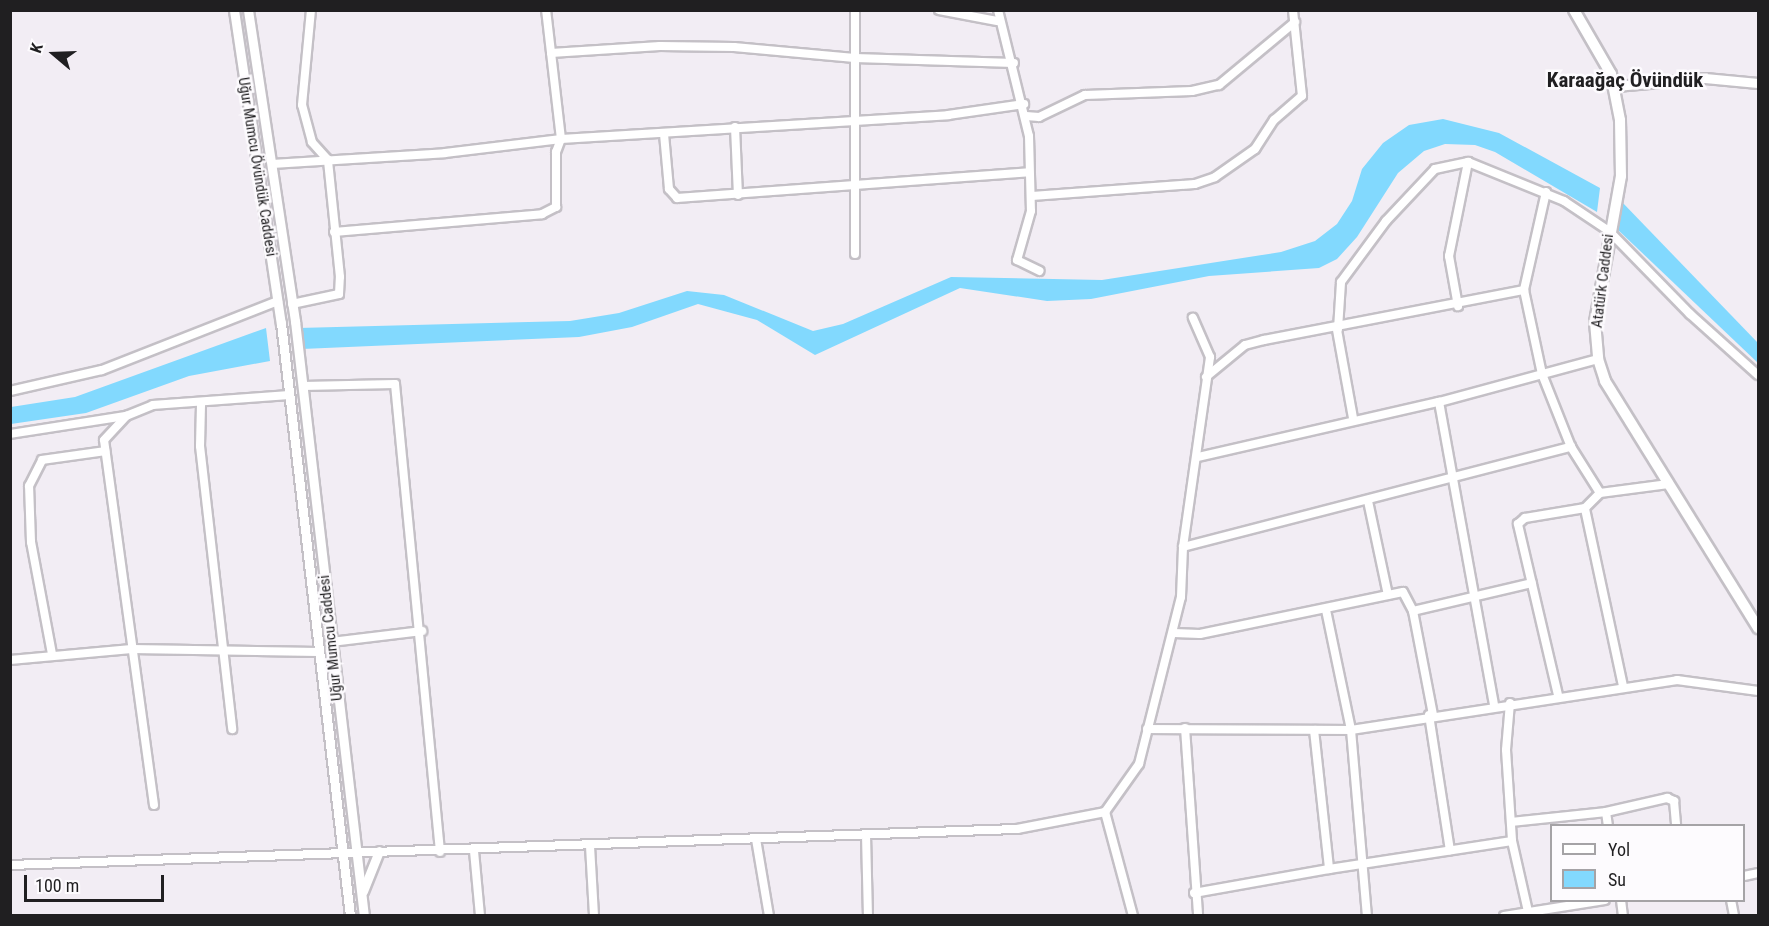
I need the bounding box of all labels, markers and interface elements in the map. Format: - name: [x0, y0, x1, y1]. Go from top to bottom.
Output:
- north arrow: [24, 24, 84, 84]
- text: K: [26, 41, 47, 55]
- district label: Karaağaç Övündük: [1547, 67, 1703, 93]
- street label: Uğur Mumcu Övündük Caddesi: [234, 76, 280, 258]
- street label: Atatürk Caddesi: [1588, 233, 1618, 329]
- street label: Uğur Mumcu Caddesi: [315, 574, 347, 702]
- legend: [1550, 824, 1745, 902]
- text: Yol: [1608, 839, 1630, 860]
- scale bar: [27, 863, 166, 901]
- text: Su: [1608, 869, 1626, 890]
- text: 100 m: [35, 875, 79, 896]

